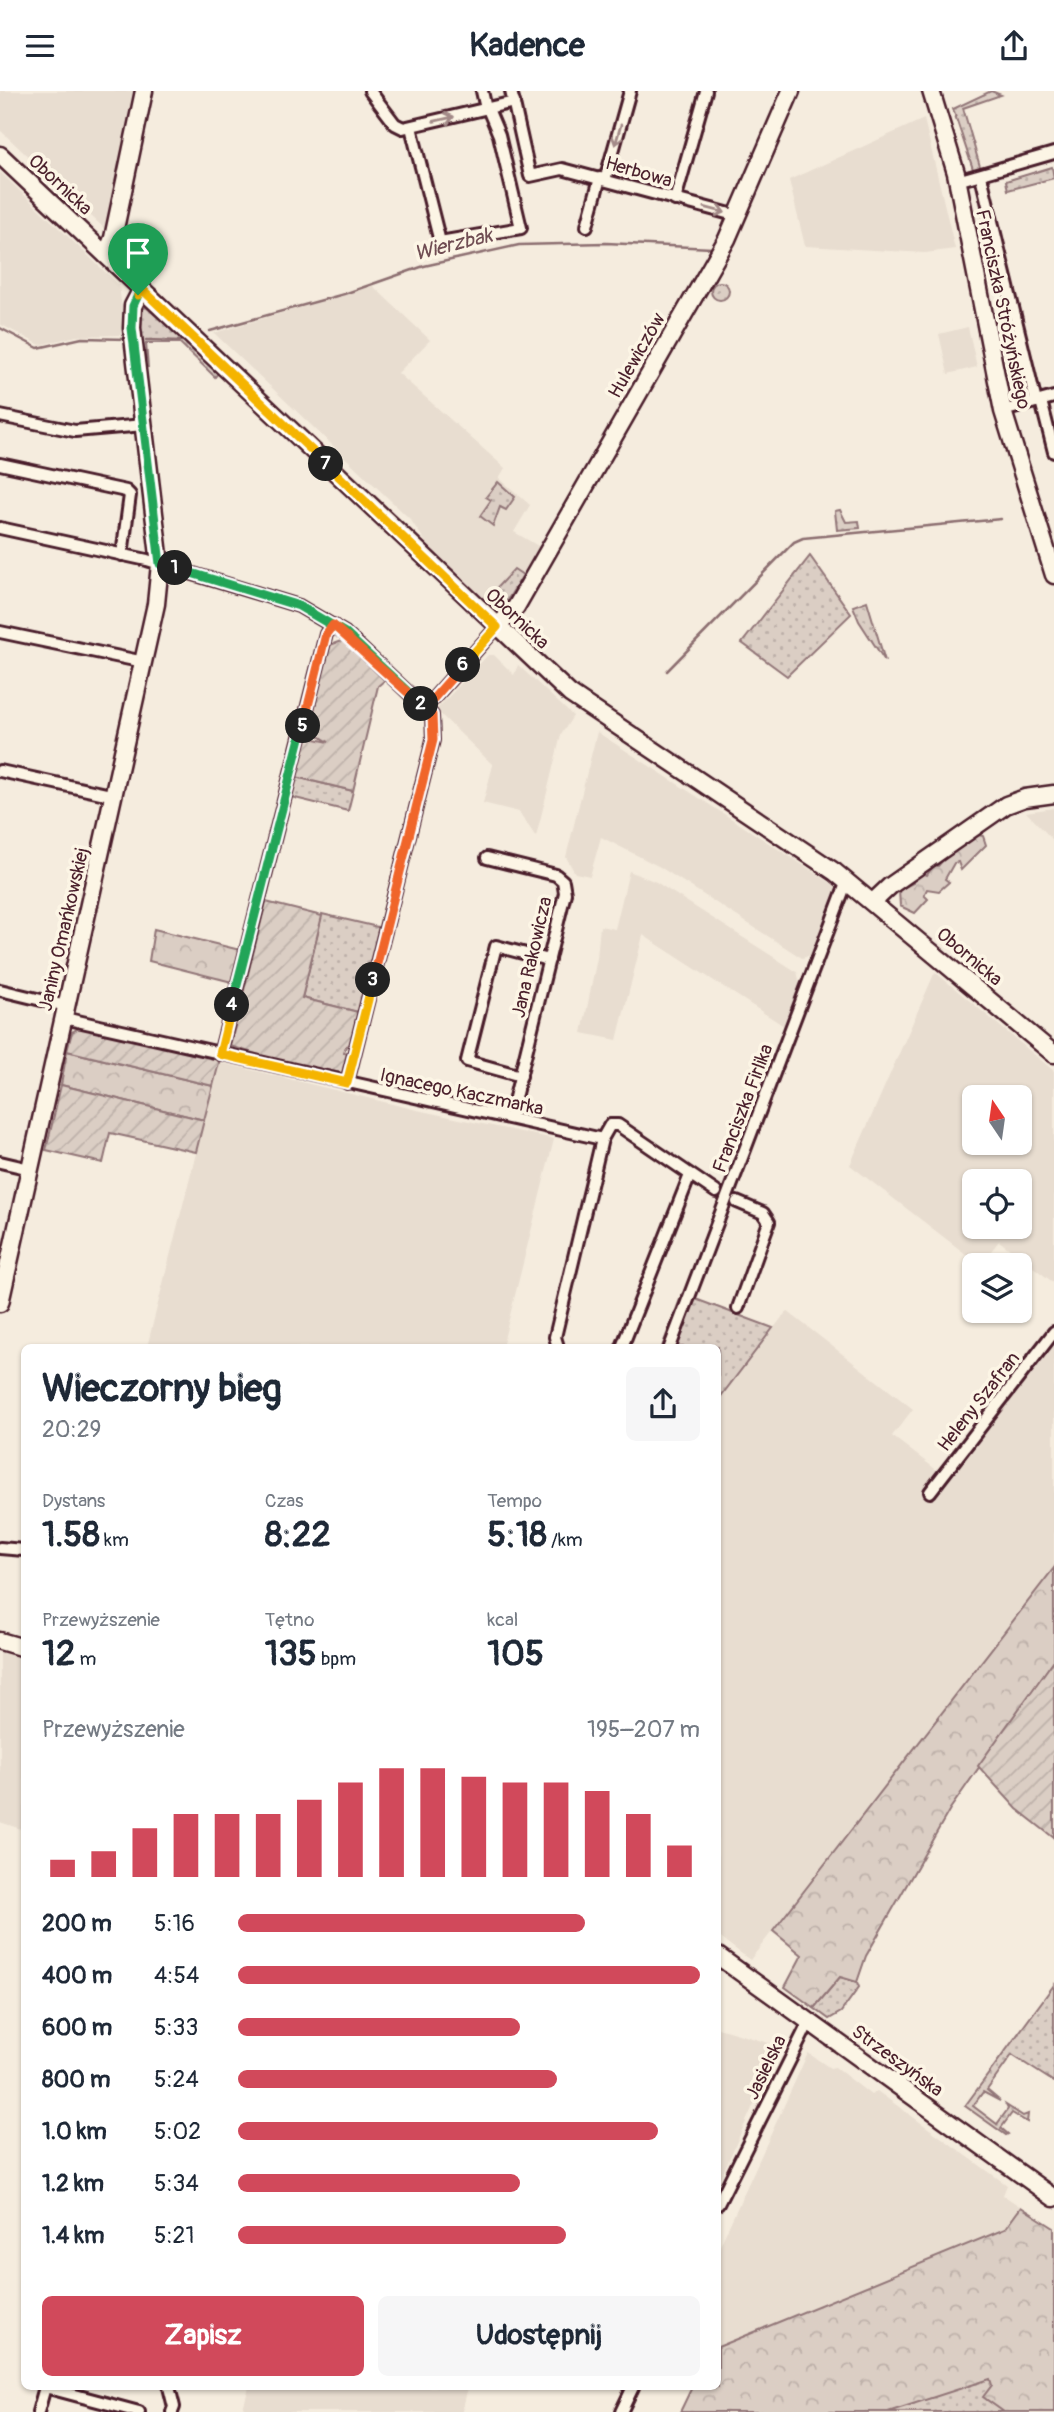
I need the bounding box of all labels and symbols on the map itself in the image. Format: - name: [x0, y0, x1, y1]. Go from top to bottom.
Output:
- one-way arrow: [432, 112, 455, 126]
- one-way arrow: [611, 124, 624, 146]
- street label: Obornicka: [23, 149, 97, 221]
- street label: Herbowa: [603, 151, 675, 193]
- one-way arrow: [703, 204, 726, 217]
- street label: Franciszka Stróżyńskiego: [970, 207, 1036, 411]
- water label: Wierzbak: [411, 221, 497, 267]
- pin: [108, 223, 168, 295]
- street label: Hulewiczów: [603, 308, 671, 402]
- pin: 7: [308, 447, 344, 481]
- pin: 1: [158, 551, 192, 585]
- street label: Obornicka: [480, 583, 554, 655]
- pin: 6: [446, 647, 480, 683]
- pin: 2: [404, 687, 438, 721]
- pin: 5: [286, 709, 320, 743]
- street label: Janiny Omańkowskiej: [34, 845, 94, 1013]
- street label: Jana Rakowicza: [506, 894, 558, 1020]
- street label: Obornicka: [931, 922, 1007, 991]
- pin: 3: [356, 963, 390, 997]
- pin: 4: [215, 988, 250, 1023]
- street label: Franciszka Firlika: [707, 1041, 779, 1176]
- street label: Ignacego Kaczmarka: [378, 1063, 546, 1121]
- north arrow: [962, 1085, 1032, 1155]
- street label: Heleny Szafran: [932, 1347, 1025, 1456]
- street label: Strzeszyńska: [847, 2020, 948, 2102]
- street label: Jasielska: [740, 2031, 792, 2104]

